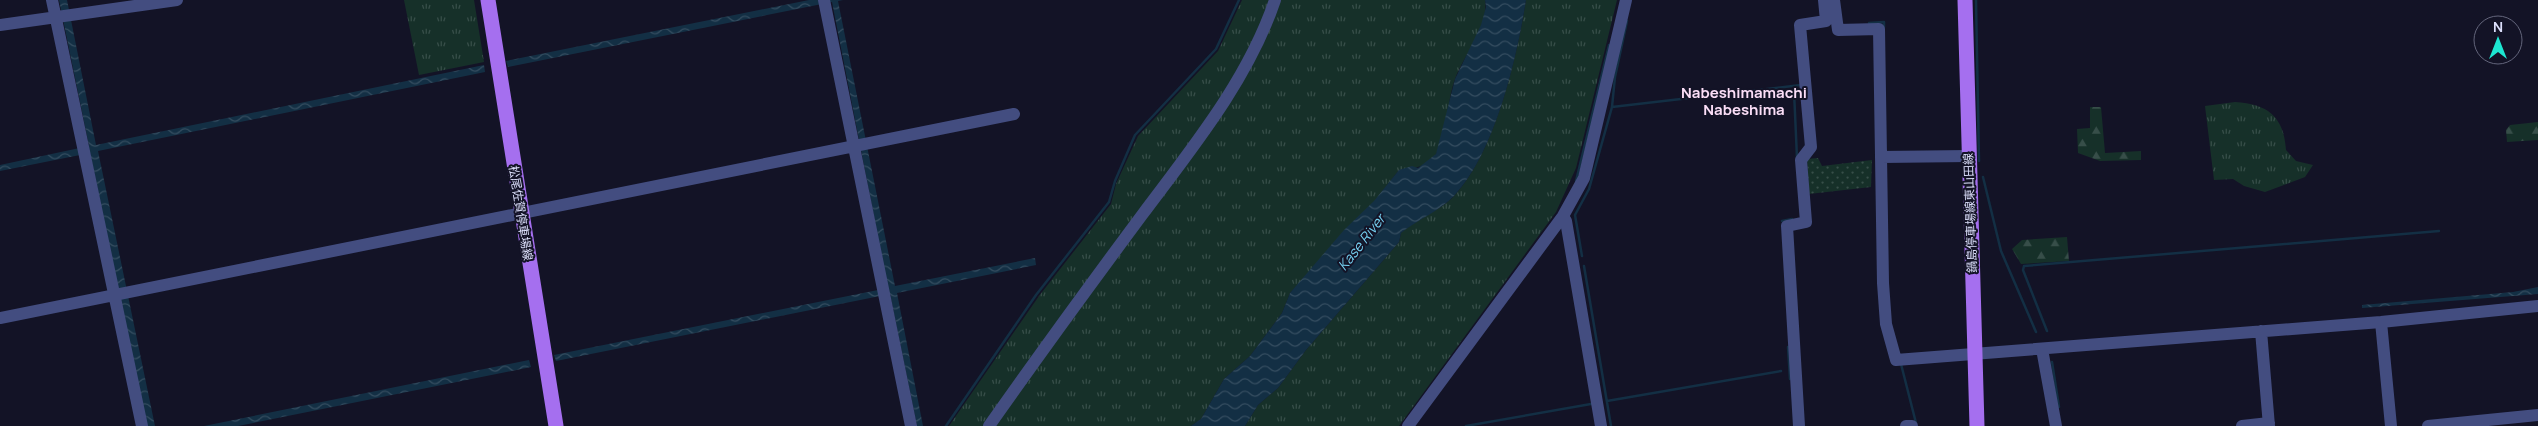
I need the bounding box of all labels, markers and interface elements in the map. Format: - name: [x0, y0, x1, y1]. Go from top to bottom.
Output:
- north arrow: [2473, 15, 2523, 65]
- text: N: [2493, 17, 2503, 36]
- district label: Nabeshimamachi Nabeshima: [1681, 82, 1807, 120]
- street label: 鍋島停車場線東山田線: [1959, 153, 1981, 273]
- street label: 松尾佐賀停車場線: [505, 164, 537, 262]
- water label: Kase River: [1333, 208, 1390, 274]

